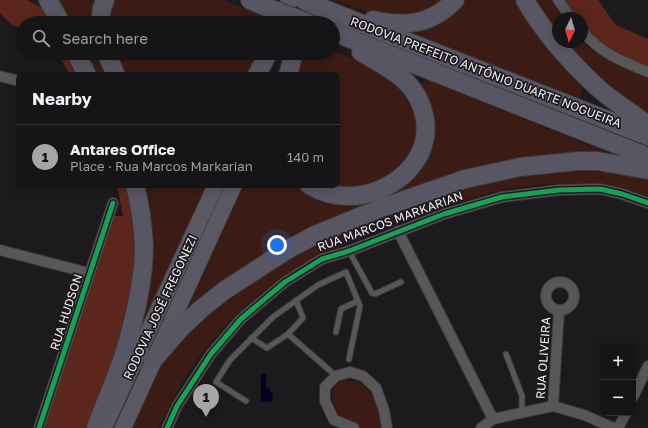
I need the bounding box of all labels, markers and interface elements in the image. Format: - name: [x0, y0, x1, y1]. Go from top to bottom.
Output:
- north arrow: [552, 12, 588, 48]
- street label: RODOVIA PREFEITO ANTÔNIO DUARTE NOGUEIRA: [349, 13, 623, 131]
- search box: [16, 16, 340, 60]
- icon: search: [30, 27, 52, 49]
- text: Search here: [62, 29, 148, 47]
- text: Nearby: [32, 88, 92, 109]
- text: Antares Office: [70, 140, 175, 158]
- text: 1: [42, 149, 48, 165]
- text: 140 m: [287, 149, 324, 165]
- text: Place · Rua Marcos Markarian: [70, 158, 253, 174]
- street label: RUA MARCOS MARKARIAN: [315, 188, 465, 254]
- street label: RODOVIA JOSÉ FREGONEZI: [120, 232, 200, 382]
- your location: [267, 235, 287, 255]
- street label: RUA HUDSON: [47, 272, 85, 352]
- street label: RUA OLIVEIRA: [533, 316, 553, 400]
- map controls: [600, 344, 636, 416]
- button: +: [600, 344, 636, 380]
- button: −: [600, 380, 636, 416]
- pin: 1: [193, 384, 219, 417]

